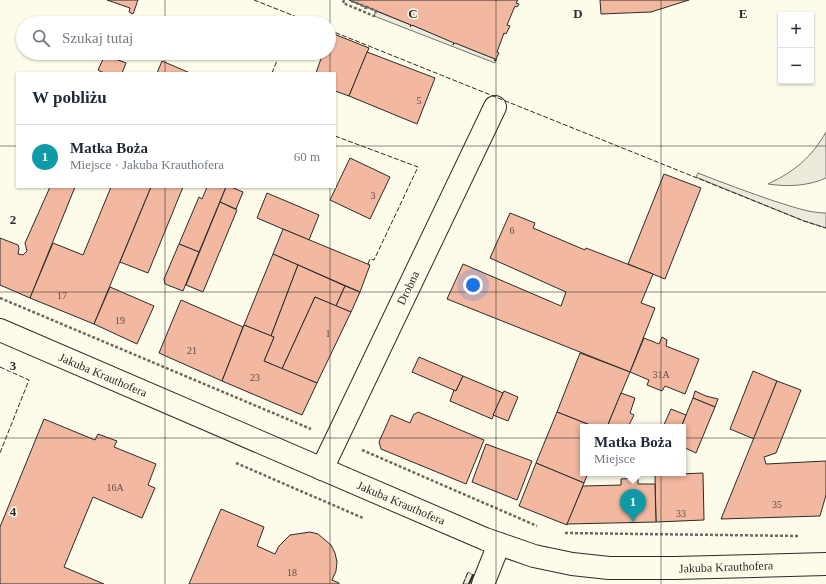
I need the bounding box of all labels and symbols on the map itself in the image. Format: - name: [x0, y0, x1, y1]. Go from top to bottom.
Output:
- text: C: [408, 6, 418, 21]
- text: D: [573, 6, 583, 21]
- text: E: [739, 6, 747, 21]
- house number: 5: [417, 95, 422, 106]
- house number: 3: [371, 190, 376, 201]
- text: 2: [10, 212, 16, 227]
- house number: 6: [510, 225, 515, 236]
- street label: Drobna: [394, 268, 422, 307]
- your location: [463, 275, 483, 295]
- house number: 17: [57, 290, 67, 301]
- house number: 19: [115, 315, 125, 326]
- house number: 1: [326, 328, 331, 339]
- house number: 21: [187, 345, 197, 356]
- street label: Jakuba Krauthofera: [57, 350, 150, 400]
- text: 3: [10, 358, 17, 373]
- house number: 31A: [652, 369, 670, 380]
- house number: 23: [250, 372, 260, 383]
- street label: Jakuba Krauthofera: [355, 478, 448, 528]
- house number: 16A: [106, 482, 124, 493]
- pin: 1: [620, 489, 646, 522]
- house number: 35: [772, 499, 782, 510]
- text: 4: [10, 504, 17, 519]
- house number: 33: [676, 508, 686, 519]
- street label: Jakuba Krauthofera: [679, 558, 774, 576]
- house number: 18: [287, 567, 297, 578]

